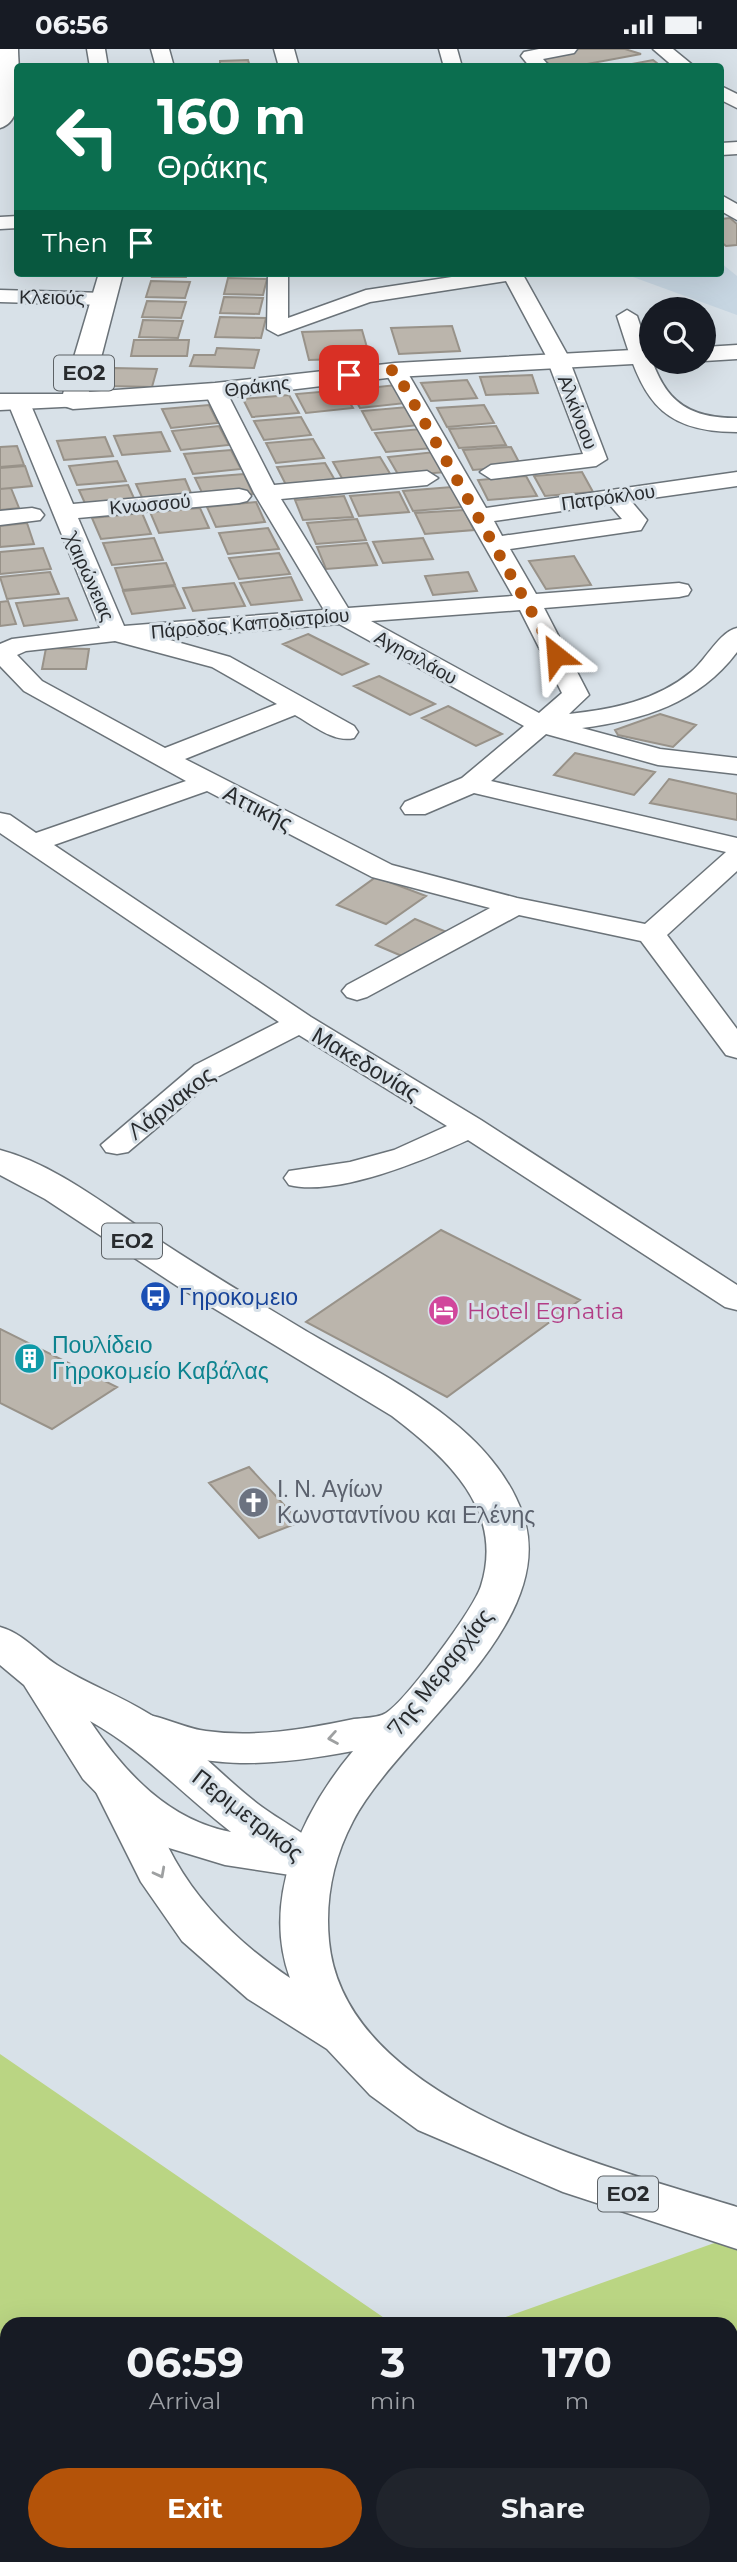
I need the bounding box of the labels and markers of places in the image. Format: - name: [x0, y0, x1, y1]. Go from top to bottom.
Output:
- pin: [319, 345, 379, 405]
- bus stop icon: Γηροκομειο: [139, 1280, 173, 1314]
- place label: Γηροκομειο: [179, 1283, 298, 1311]
- hotel icon: Hotel Egnatia: [427, 1294, 461, 1328]
- place label: Hotel Egnatia: [467, 1297, 624, 1325]
- place label: Πουλίδειο Γηροκομείο Καβάλας: [52, 1331, 269, 1385]
- building icon: Πουλίδειο Γηροκομείο Καβάλας: [12, 1341, 46, 1375]
- place label: Ι. Ν. Αγίων Κωνσταντίνου και Ελένης: [277, 1475, 535, 1529]
- church icon: Ι. Ν. Αγίων Κωνσταντίνου και Ελένης: [237, 1485, 271, 1519]

